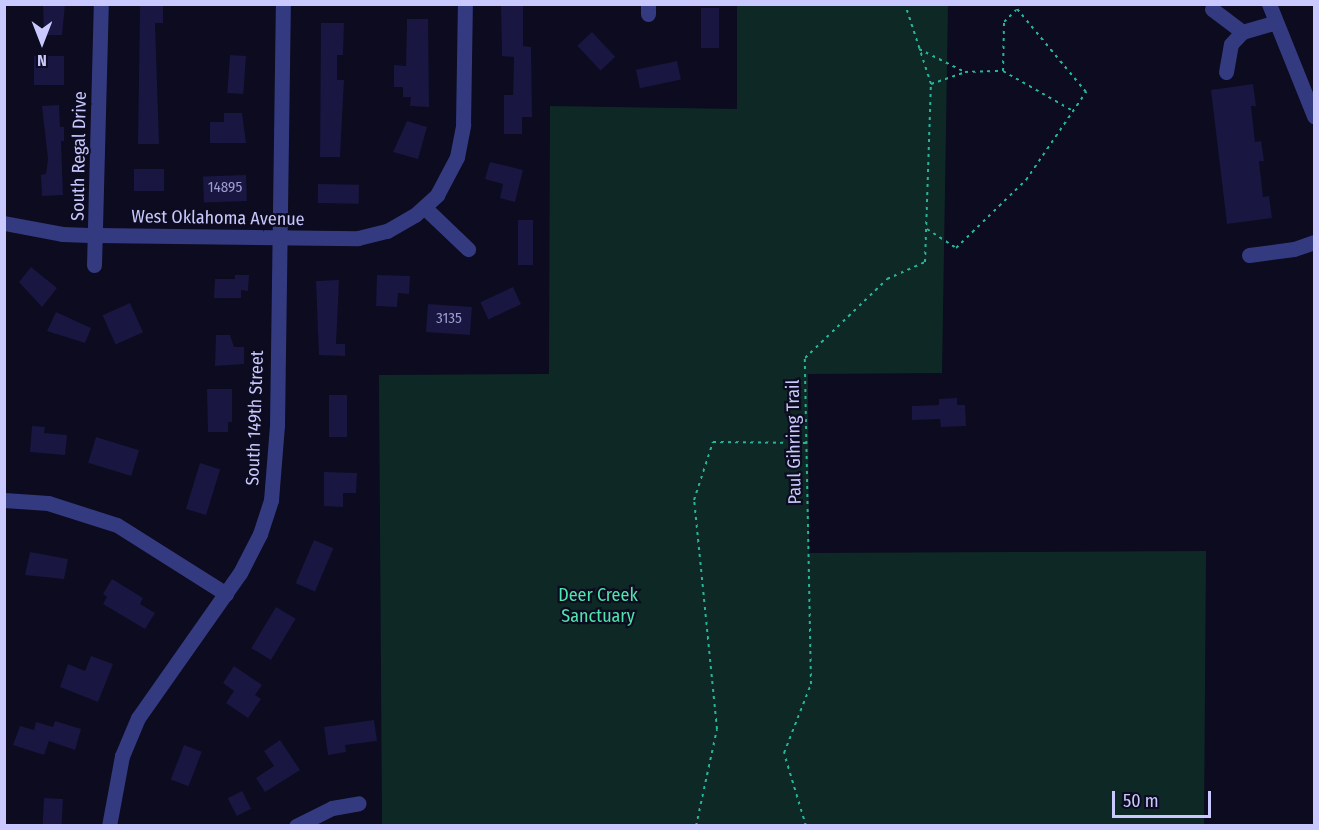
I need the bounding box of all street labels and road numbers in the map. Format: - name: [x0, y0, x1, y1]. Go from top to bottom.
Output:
- street label: South Regal Drive: [67, 91, 91, 221]
- street label: West Oklahoma Avenue: [131, 206, 305, 230]
- street label: South 149th Street: [242, 350, 268, 486]
- street label: Paul Gihring Trail: [782, 379, 806, 505]

